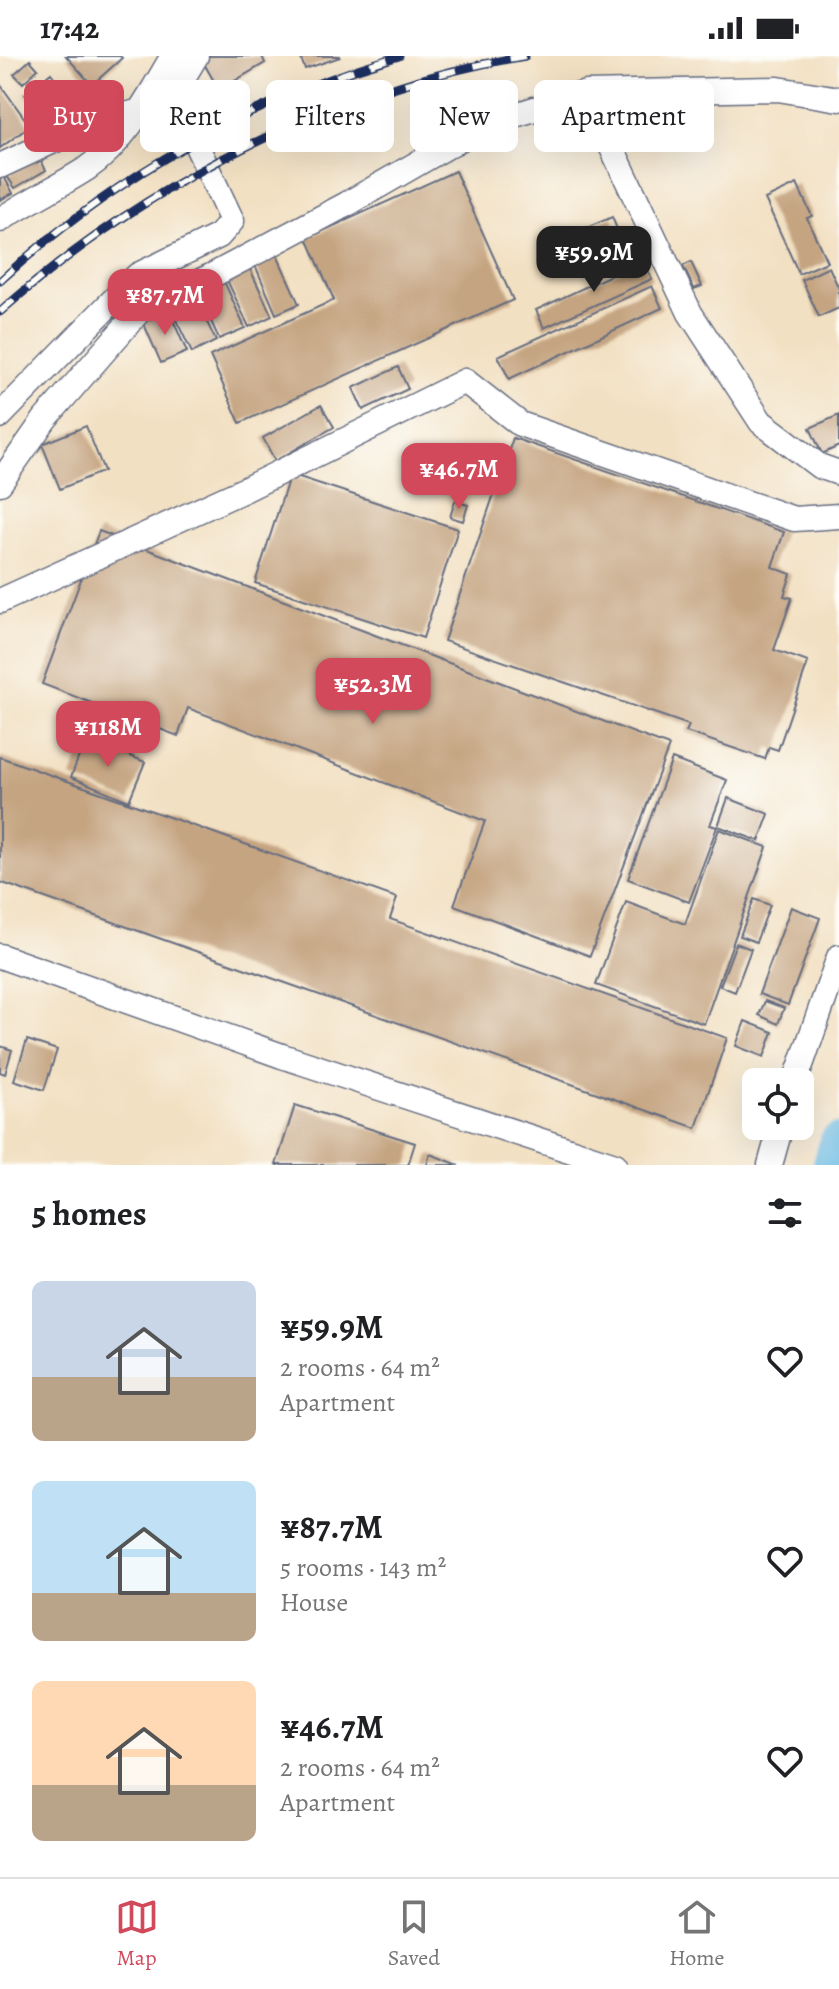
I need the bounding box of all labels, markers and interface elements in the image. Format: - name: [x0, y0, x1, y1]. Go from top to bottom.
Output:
- text: 17:42: [40, 8, 99, 48]
- chip: Buy: [24, 80, 124, 152]
- chip: Rent: [140, 80, 250, 152]
- chip: Filters: [266, 80, 394, 152]
- chip: New: [410, 80, 518, 152]
- chip: Apartment: [534, 80, 714, 152]
- pin: ¥59.9M: [529, 226, 659, 294]
- text: ¥59.9M: [554, 234, 634, 269]
- pin: ¥87.7M: [100, 269, 230, 337]
- text: ¥87.7M: [126, 277, 204, 312]
- pin: ¥46.7M: [394, 443, 524, 511]
- text: ¥46.7M: [419, 451, 499, 486]
- pin: ¥52.3M: [308, 658, 438, 726]
- text: ¥52.3M: [334, 666, 412, 701]
- pin: ¥118M: [52, 701, 164, 769]
- text: ¥118M: [74, 709, 142, 744]
- map controls: [742, 1068, 814, 1140]
- button: locate: [742, 1068, 814, 1140]
- text: 5 homes: [32, 1190, 147, 1237]
- icon: filters: [763, 1191, 807, 1235]
- text: ¥59.9M: [280, 1303, 383, 1350]
- icon: home: [96, 1313, 192, 1409]
- icon: heart: [763, 1339, 807, 1383]
- text: 2 rooms · 64 m²: [280, 1350, 440, 1385]
- text: Apartment: [280, 1385, 395, 1420]
- text: ¥87.7M: [280, 1503, 383, 1550]
- icon: home: [96, 1513, 192, 1609]
- icon: heart: [763, 1539, 807, 1583]
- text: 5 rooms · 143 m²: [280, 1550, 446, 1585]
- text: House: [280, 1585, 348, 1620]
- text: ¥46.7M: [280, 1703, 384, 1750]
- icon: home: [96, 1713, 192, 1809]
- icon: heart: [763, 1739, 807, 1783]
- text: 2 rooms · 64 m²: [280, 1750, 440, 1785]
- text: Apartment: [280, 1785, 395, 1820]
- tab: Map: [115, 1895, 159, 1973]
- tab: Saved: [388, 1895, 440, 1973]
- tab: Home: [669, 1895, 724, 1973]

